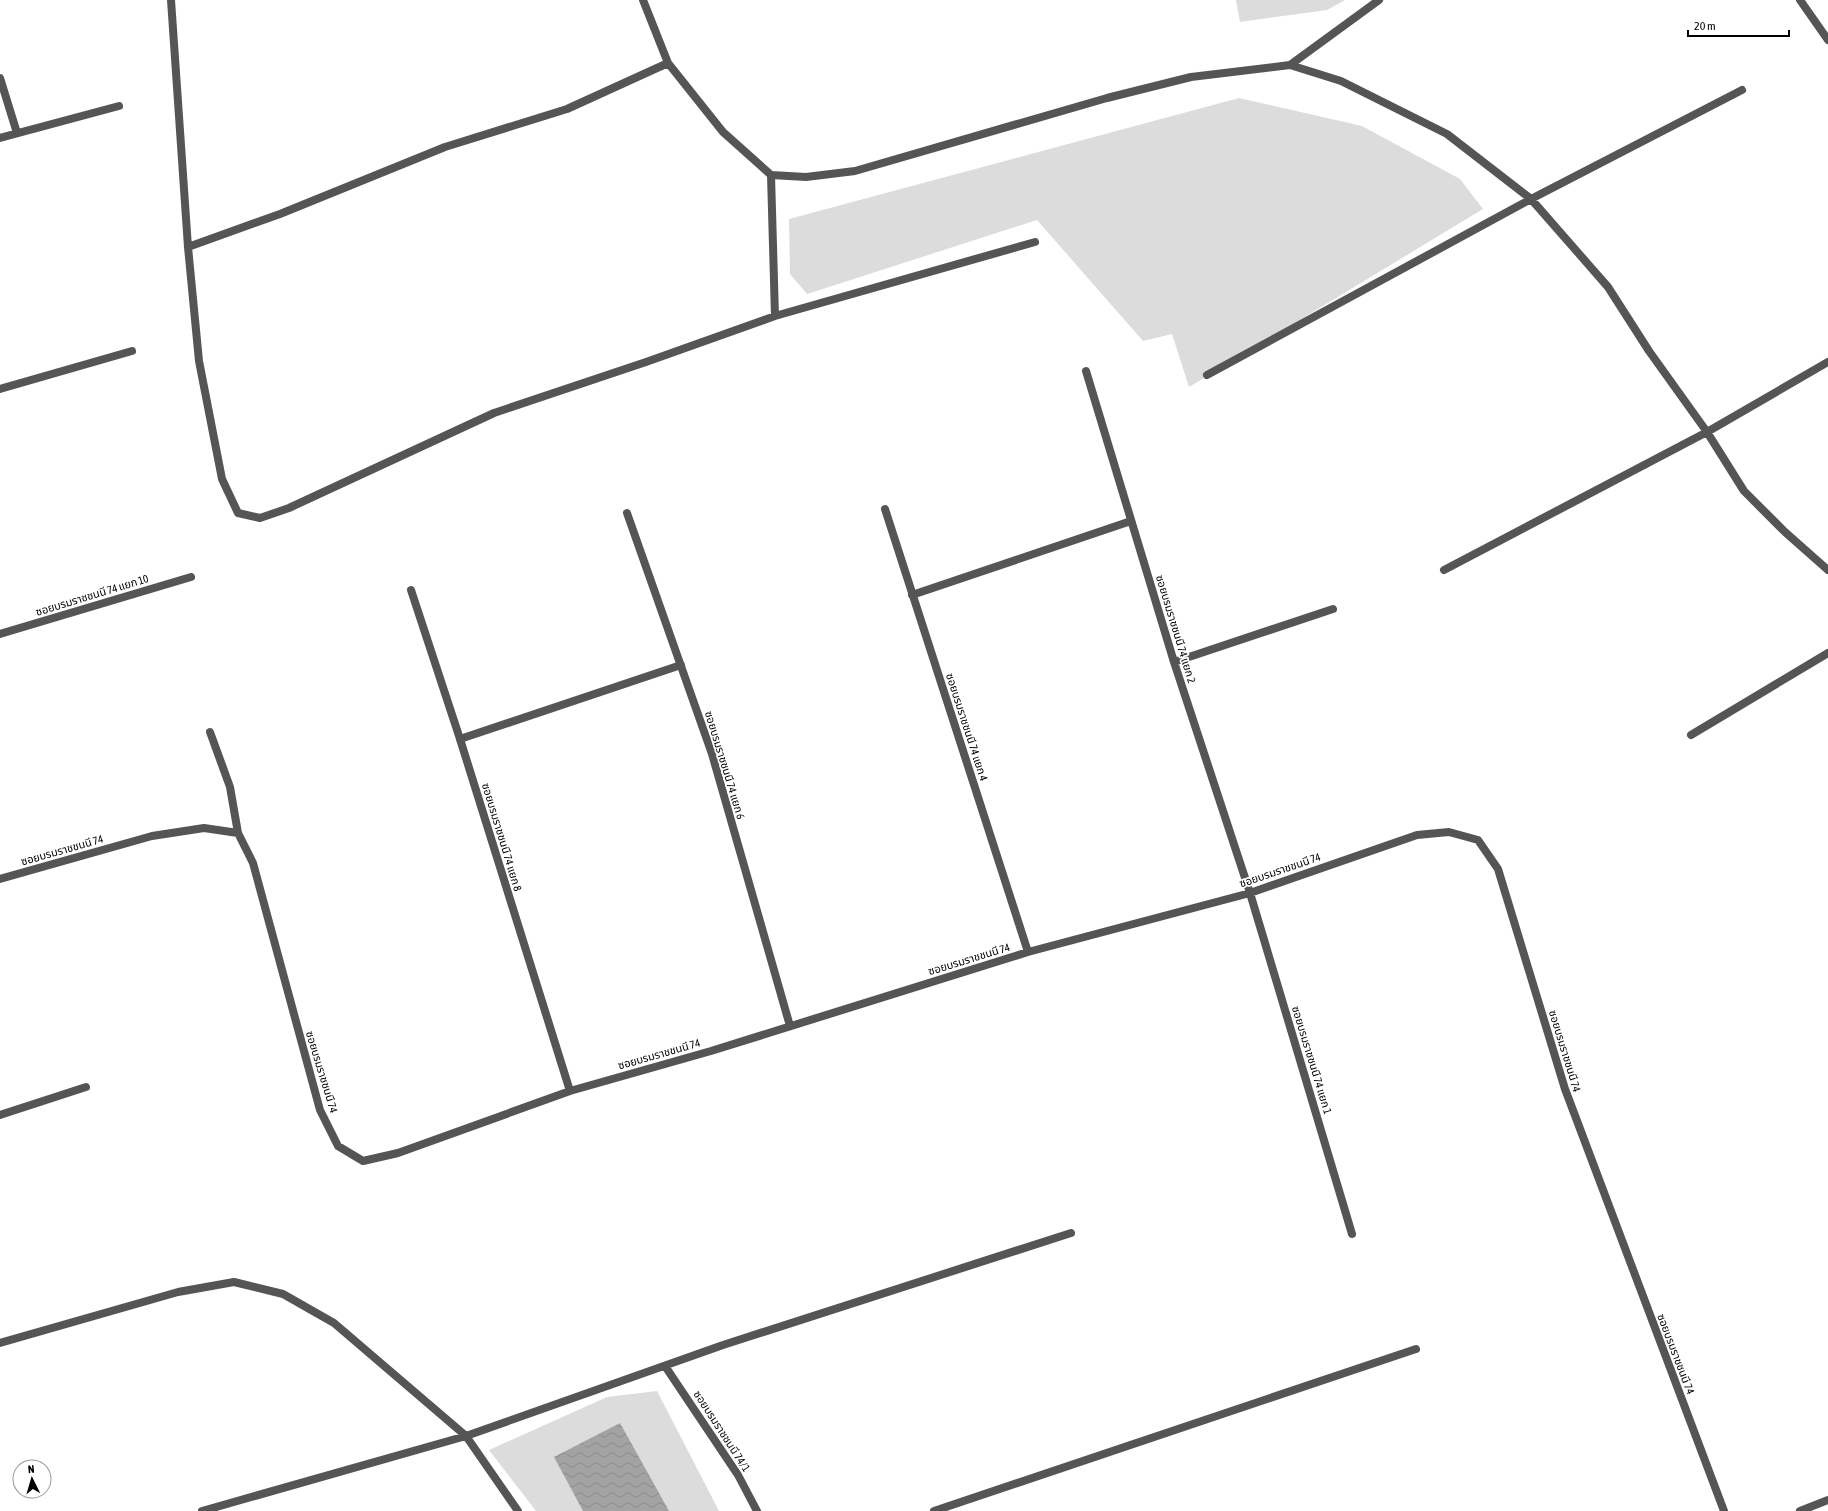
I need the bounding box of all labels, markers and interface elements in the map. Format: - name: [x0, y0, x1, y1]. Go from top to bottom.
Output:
- scale bar: [1688, 12, 1789, 38]
- text: 20 m: [1694, 19, 1716, 33]
- street label: ซอยบรมราชชนนี 74 แยก 10: [34, 572, 150, 618]
- street label: ซอยบรมราชชนนี 74 แยก 2: [1154, 574, 1198, 684]
- street label: ซอยบรมราชชนนี 74 แยก 4: [944, 672, 990, 782]
- street label: ซอยบรมราชชนนี 74 แยก 6: [703, 710, 747, 820]
- street label: ซอยบรมราชชนนี 74 แยก 8: [480, 782, 524, 892]
- street label: ซอยบรมราชชนนี 74: [19, 833, 105, 867]
- street label: ซอยบรมราชชนนี 74: [1238, 850, 1322, 890]
- street label: ซอยบรมราชชนนี 74: [927, 941, 1011, 977]
- street label: ซอยบรมราชชนนี 74 แยก 1: [1290, 1005, 1334, 1115]
- street label: ซอยบรมราชชนนี 74: [1547, 1009, 1583, 1093]
- street label: ซอยบรมราชชนนี 74: [304, 1030, 340, 1114]
- street label: ซอยบรมราชชนนี 74: [616, 1037, 702, 1071]
- street label: ซอยบรมราชชนนี 74: [1655, 1312, 1697, 1396]
- street label: ซอยบรมราชชนนี 74/1: [691, 1388, 753, 1474]
- north arrow: [12, 1459, 52, 1499]
- text: N: [27, 1463, 35, 1475]

